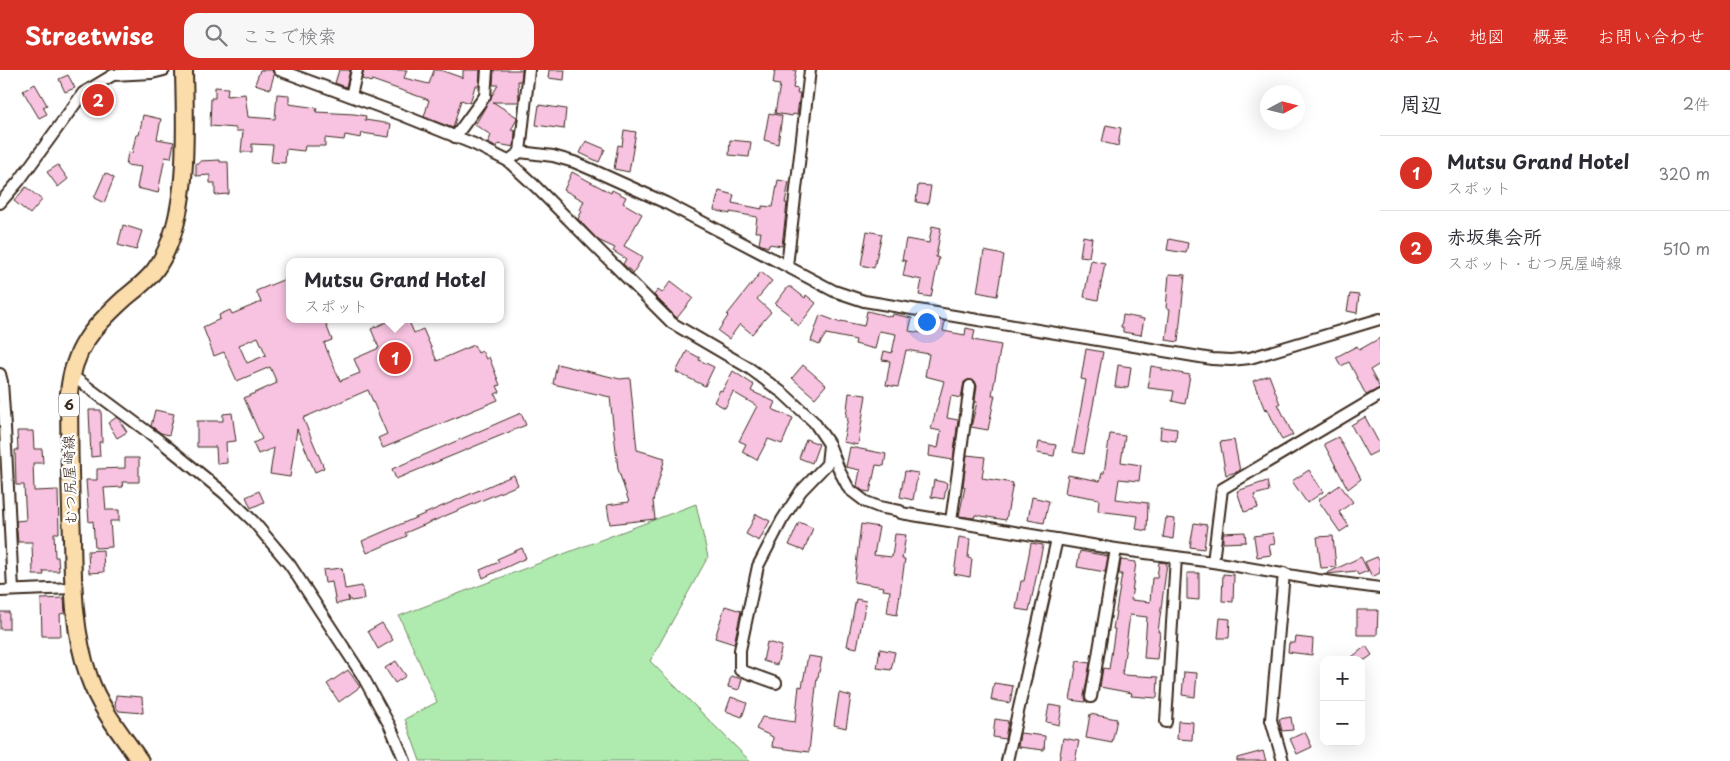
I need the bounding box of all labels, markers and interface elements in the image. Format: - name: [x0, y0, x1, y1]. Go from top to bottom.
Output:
- search box: [184, 13, 534, 58]
- text: Streetwise: [25, 17, 154, 53]
- icon: search: [202, 21, 230, 49]
- text: ここで検索: [242, 21, 337, 49]
- text: ホーム: [1388, 22, 1441, 49]
- text: 地図: [1469, 22, 1505, 49]
- text: 概要: [1533, 22, 1569, 49]
- text: お問い合わせ: [1597, 22, 1705, 49]
- pin: 2: [82, 81, 114, 119]
- north arrow: [1260, 85, 1305, 130]
- text: 周辺: [1400, 87, 1442, 119]
- text: 2件: [1683, 91, 1710, 115]
- text: Mutsu Grand Hotel: [1447, 147, 1629, 175]
- text: 1: [1412, 161, 1420, 185]
- text: 320 m: [1659, 161, 1710, 185]
- text: スポット: [1447, 175, 1511, 199]
- text: 赤坂集会所: [1447, 222, 1542, 250]
- text: 2: [1410, 236, 1422, 260]
- text: 510 m: [1662, 236, 1710, 260]
- text: スポット · むつ尻屋崎線: [1447, 250, 1622, 274]
- popup: [286, 258, 504, 323]
- text: Mutsu Grand Hotel: [304, 265, 486, 293]
- text: スポット: [304, 293, 368, 317]
- your location: [914, 309, 940, 335]
- pin: 1: [379, 339, 411, 377]
- road number: 6: [59, 394, 79, 416]
- street label: むつ尻屋崎線: [55, 435, 82, 525]
- map controls: [1320, 656, 1365, 746]
- button: +: [1320, 656, 1365, 701]
- button: −: [1320, 701, 1365, 746]

